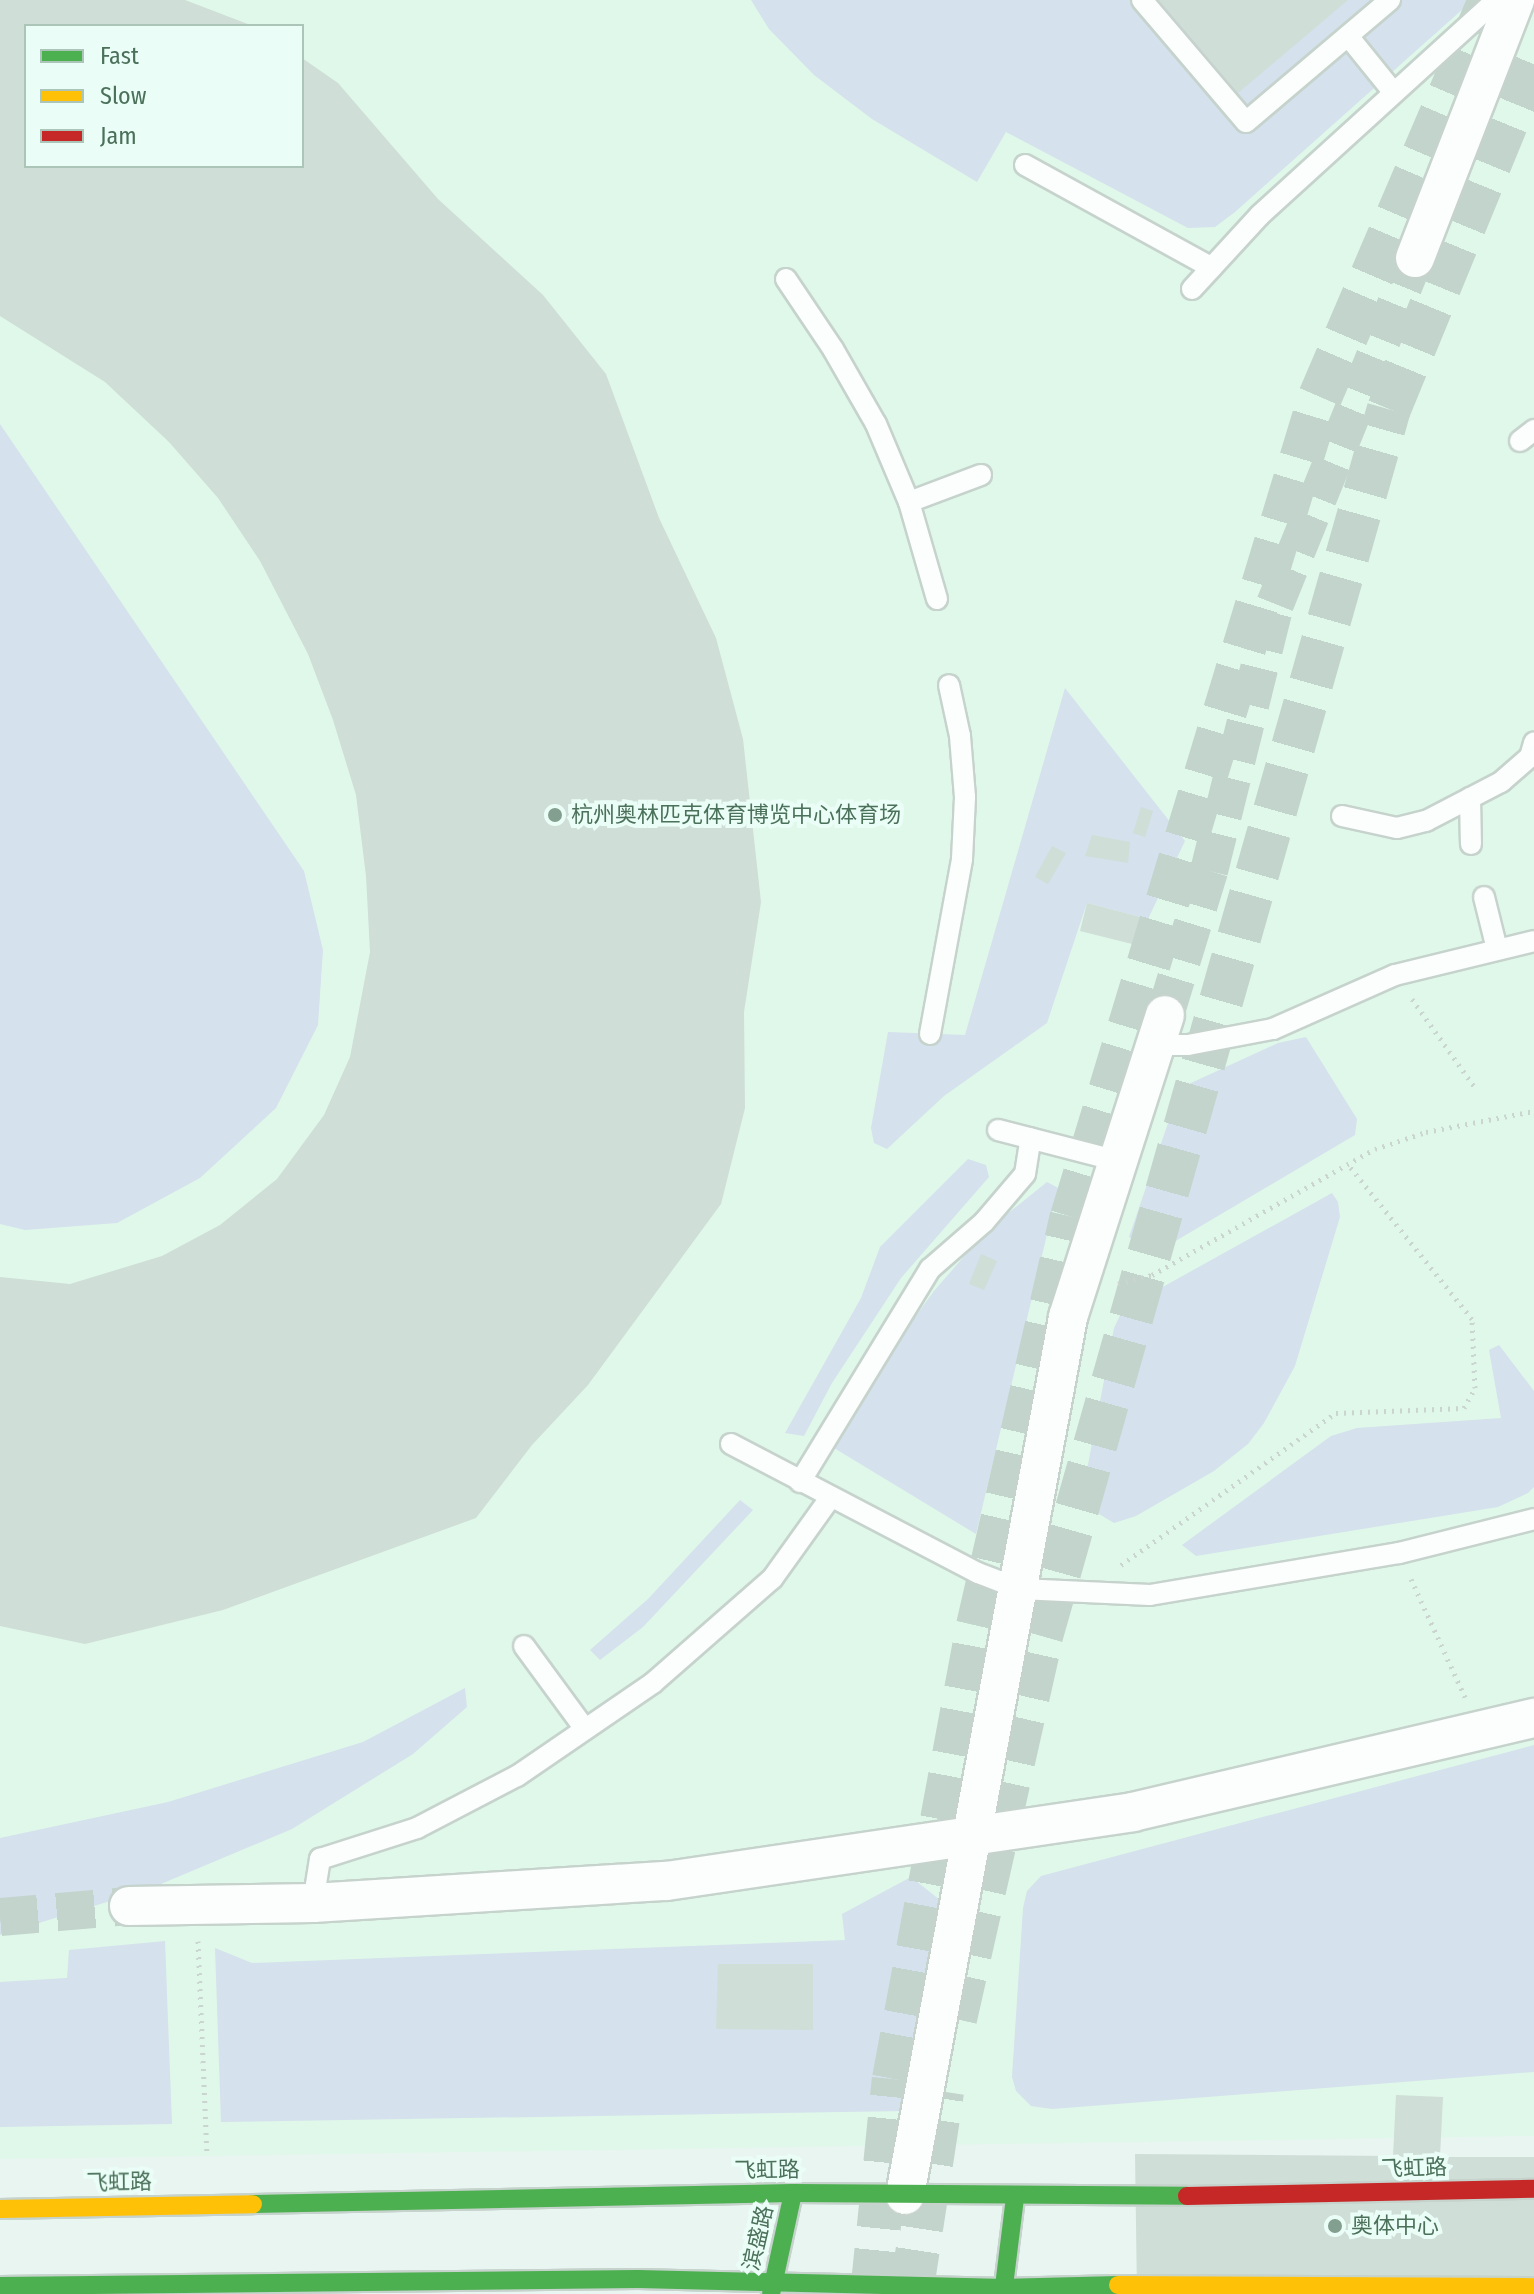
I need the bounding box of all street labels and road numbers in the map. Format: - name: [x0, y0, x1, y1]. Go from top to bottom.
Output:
- street label: 飞虹路: [1381, 2154, 1447, 2182]
- street label: 飞虹路: [734, 2156, 800, 2184]
- street label: 飞虹路: [86, 2168, 152, 2196]
- street label: 滨盛路: [738, 2203, 778, 2273]

